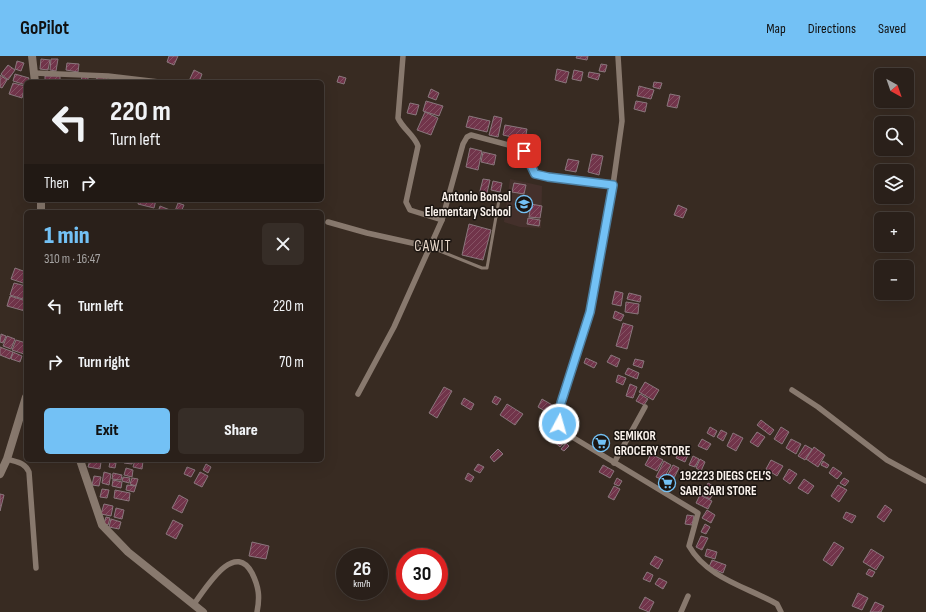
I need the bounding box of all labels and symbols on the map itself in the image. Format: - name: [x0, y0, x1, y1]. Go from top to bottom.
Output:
- north arrow: [874, 68, 914, 108]
- pin: [507, 134, 541, 168]
- place label: Antonio Bonsol Elementary School: [425, 189, 511, 220]
- school or university icon: Antonio Bonsol Elementary School: [514, 194, 534, 214]
- district label: CAWIT: [414, 237, 452, 256]
- position arrow: [538, 403, 580, 445]
- place label: SEMIKOR GROCERY STORE: [614, 428, 691, 459]
- supermarket icon: SEMIKOR GROCERY STORE: [591, 433, 611, 453]
- place label: 192223 DIEGS CEL’S SARI SARI STORE: [680, 468, 771, 499]
- supermarket icon: 192223 DIEGS CEL’S SARI SARI STORE: [657, 473, 677, 493]
- speed limit sign: 30: [396, 548, 448, 600]

